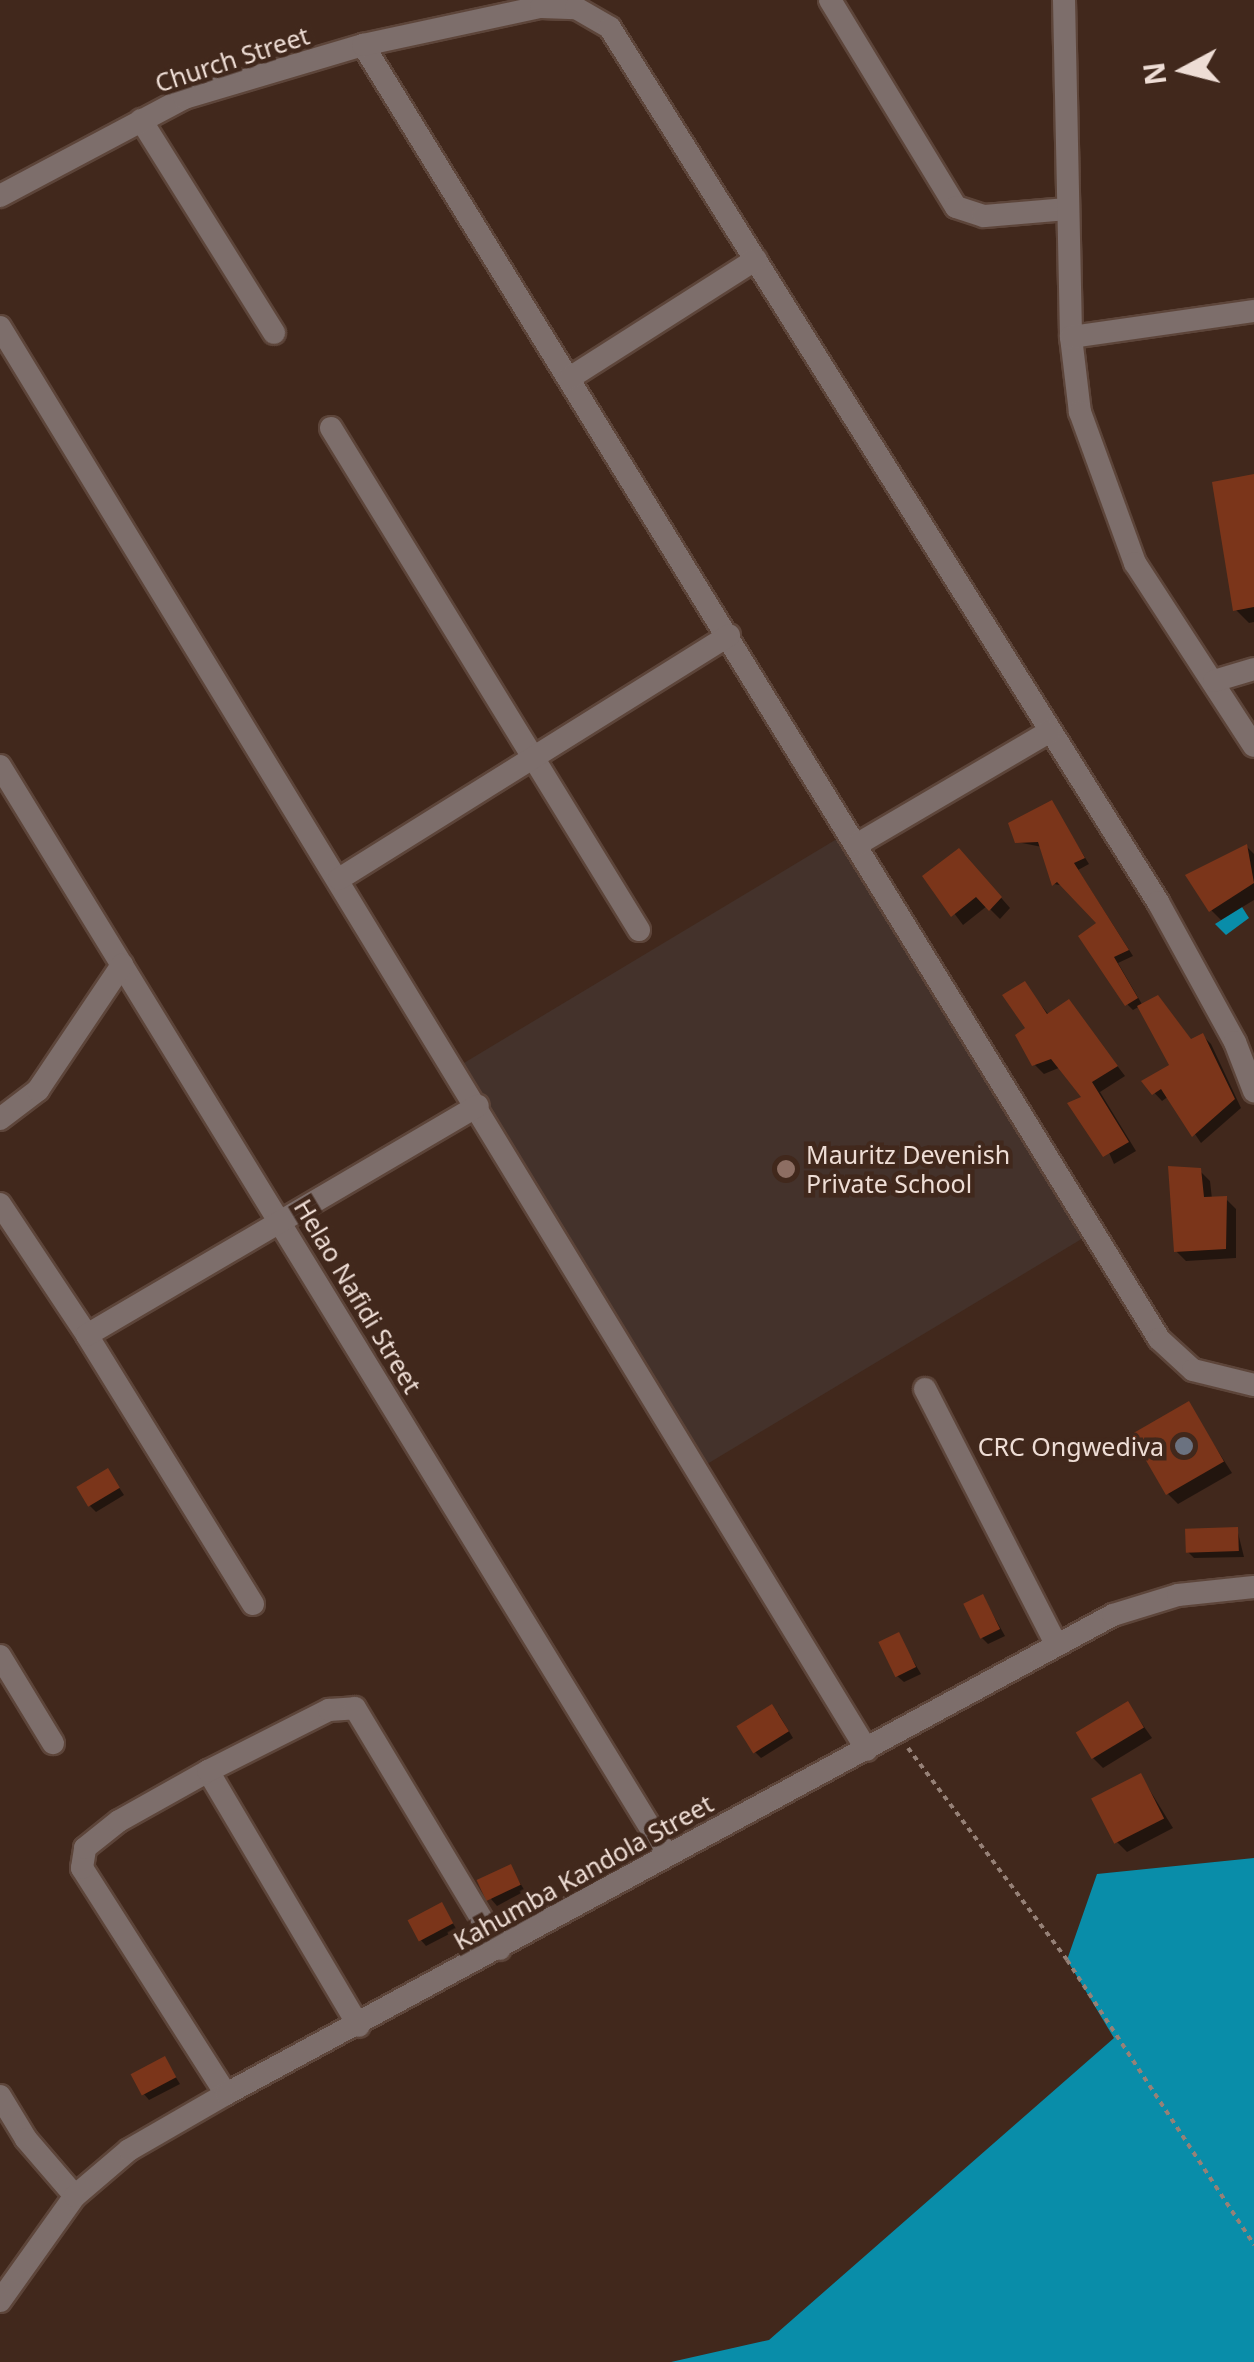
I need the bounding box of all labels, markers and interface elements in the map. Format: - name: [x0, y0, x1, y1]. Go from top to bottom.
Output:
- street label: Church Street: [151, 20, 313, 98]
- north arrow: [1134, 20, 1234, 120]
- text: N: [1134, 60, 1174, 87]
- place label: Mauritz Devenish Private School: [806, 1140, 1010, 1199]
- marker: Mauritz Devenish Private School: [775, 1158, 797, 1180]
- street label: Helao Nafidi Street: [288, 1194, 428, 1398]
- place label: CRC Ongwediva: [978, 1431, 1164, 1461]
- marker: CRC Ongwediva: [1173, 1435, 1195, 1457]
- street label: Kahumba Kandola Street: [448, 1788, 718, 1956]

